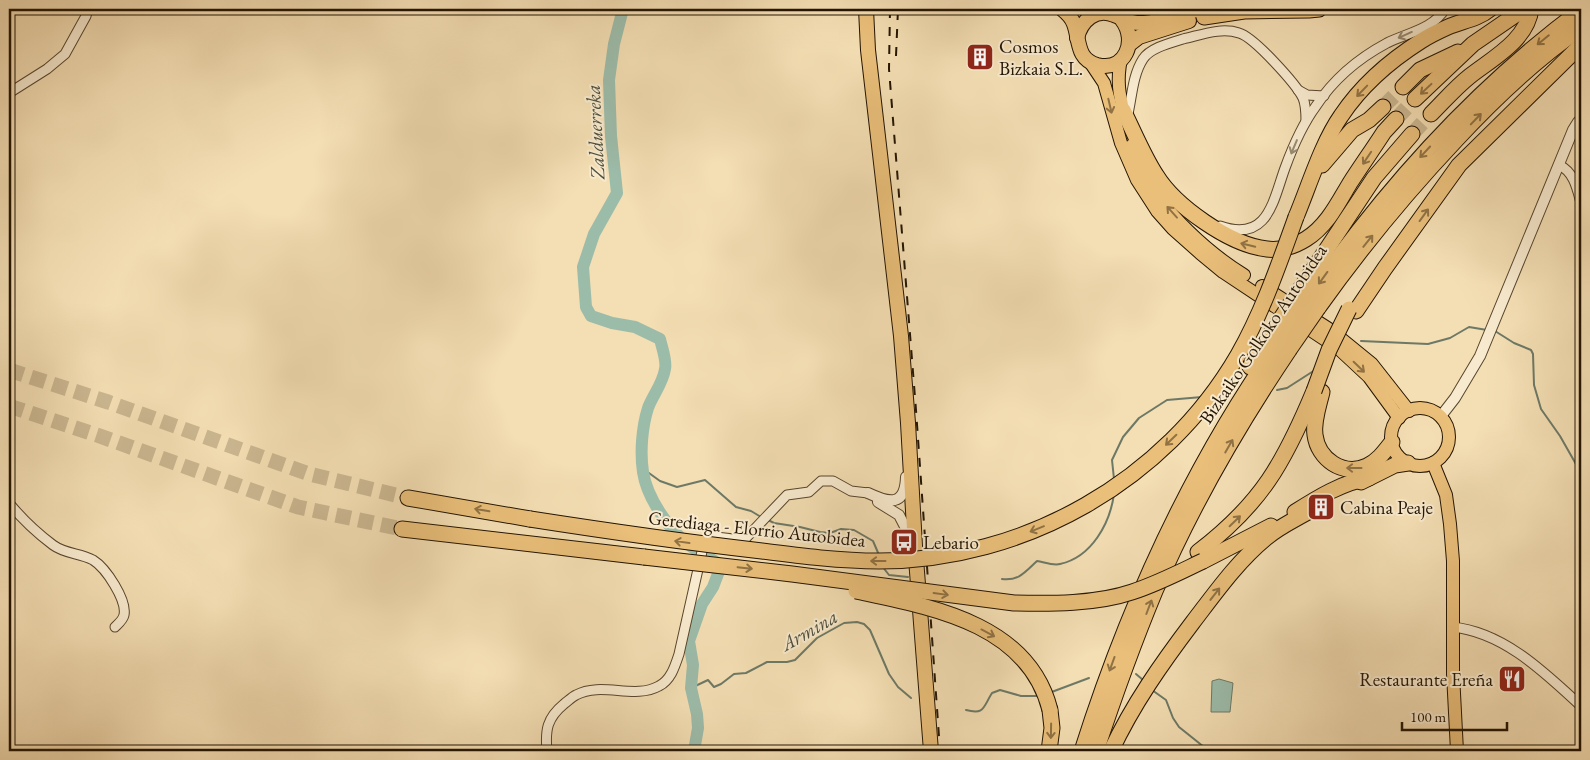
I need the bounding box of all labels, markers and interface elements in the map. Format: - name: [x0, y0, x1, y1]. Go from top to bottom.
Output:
- one-way arrow: [1398, 30, 1413, 40]
- place label: Cosmos Bizkaia S.L.: [999, 34, 1083, 81]
- one-way arrow: [1537, 35, 1550, 46]
- building icon: Cosmos Bizkaia S.L.: [965, 42, 995, 72]
- one-way arrow: [1420, 83, 1432, 95]
- water label: Zalduerreka: [580, 84, 611, 181]
- one-way arrow: [1356, 85, 1368, 97]
- one-way arrow: [1106, 98, 1115, 114]
- one-way arrow: [1470, 113, 1482, 125]
- one-way arrow: [1288, 139, 1298, 154]
- one-way arrow: [1419, 146, 1431, 159]
- one-way arrow: [1362, 151, 1372, 165]
- one-way arrow: [1166, 206, 1178, 219]
- one-way arrow: [1419, 208, 1429, 222]
- one-way arrow: [1362, 234, 1373, 247]
- street label: Bizkaiko Golkoko Autobidea: [1194, 239, 1333, 429]
- one-way arrow: [1241, 240, 1257, 249]
- one-way arrow: [1318, 271, 1328, 285]
- one-way arrow: [1353, 361, 1365, 374]
- one-way arrow: [1165, 434, 1177, 446]
- one-way arrow: [1225, 439, 1235, 453]
- one-way arrow: [1346, 463, 1362, 473]
- building icon: Cabina Peaje: [1306, 492, 1336, 522]
- place label: Cabina Peaje: [1340, 495, 1433, 520]
- one-way arrow: [474, 505, 490, 515]
- street label: Gerediaga - Elorrio Autobidea: [647, 505, 867, 553]
- one-way arrow: [1229, 515, 1242, 527]
- one-way arrow: [1029, 526, 1044, 535]
- bus stop icon: Lebario: [889, 527, 919, 557]
- place label: Lebario: [923, 530, 979, 555]
- one-way arrow: [674, 537, 690, 547]
- one-way arrow: [870, 556, 886, 566]
- one-way arrow: [736, 564, 752, 573]
- one-way arrow: [1209, 588, 1220, 601]
- one-way arrow: [932, 589, 948, 599]
- one-way arrow: [1145, 600, 1154, 615]
- water label: Armina: [774, 603, 842, 658]
- one-way arrow: [981, 628, 996, 638]
- one-way arrow: [1107, 656, 1116, 671]
- restaurant icon: Restaurante Ereña: [1497, 664, 1527, 694]
- place label: Restaurante Ereña: [1359, 667, 1493, 692]
- scale bar: [1402, 700, 1508, 732]
- text: 100 m: [1410, 707, 1447, 726]
- one-way arrow: [1046, 722, 1056, 738]

